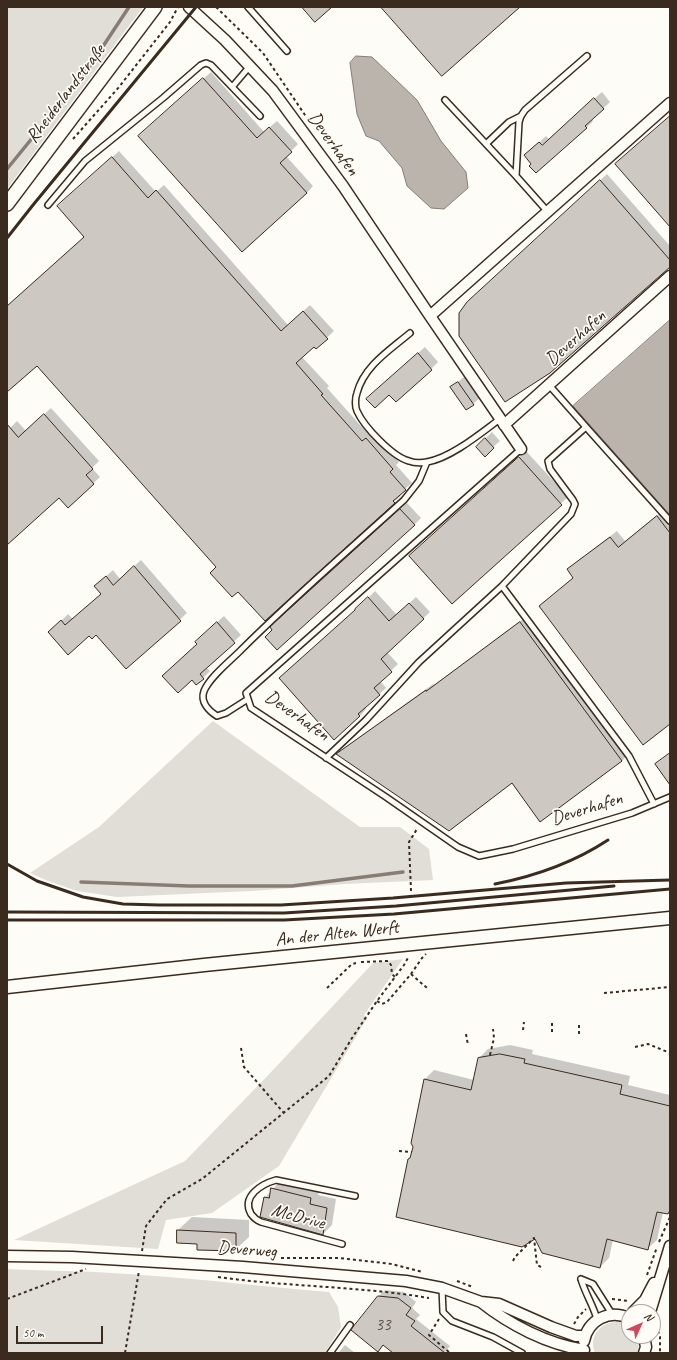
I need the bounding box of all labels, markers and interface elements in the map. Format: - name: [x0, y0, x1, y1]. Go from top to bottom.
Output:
- street label: Rheiderlandstraße: [21, 40, 111, 148]
- street label: Deverhafen: [302, 108, 364, 180]
- street label: Deverhafen: [541, 305, 611, 371]
- street label: Deverhafen: [260, 686, 334, 746]
- street label: Deverhafen: [549, 787, 625, 831]
- street label: An der Alten Werft: [274, 916, 400, 952]
- street label: McDrive: [269, 1199, 327, 1235]
- street label: Deverweg: [217, 1237, 277, 1263]
- north arrow: [621, 1304, 661, 1344]
- text: N: [641, 1309, 656, 1324]
- house number: 33: [375, 1316, 391, 1336]
- scale bar: [18, 1318, 105, 1344]
- text: 50 m: [23, 1325, 43, 1341]

